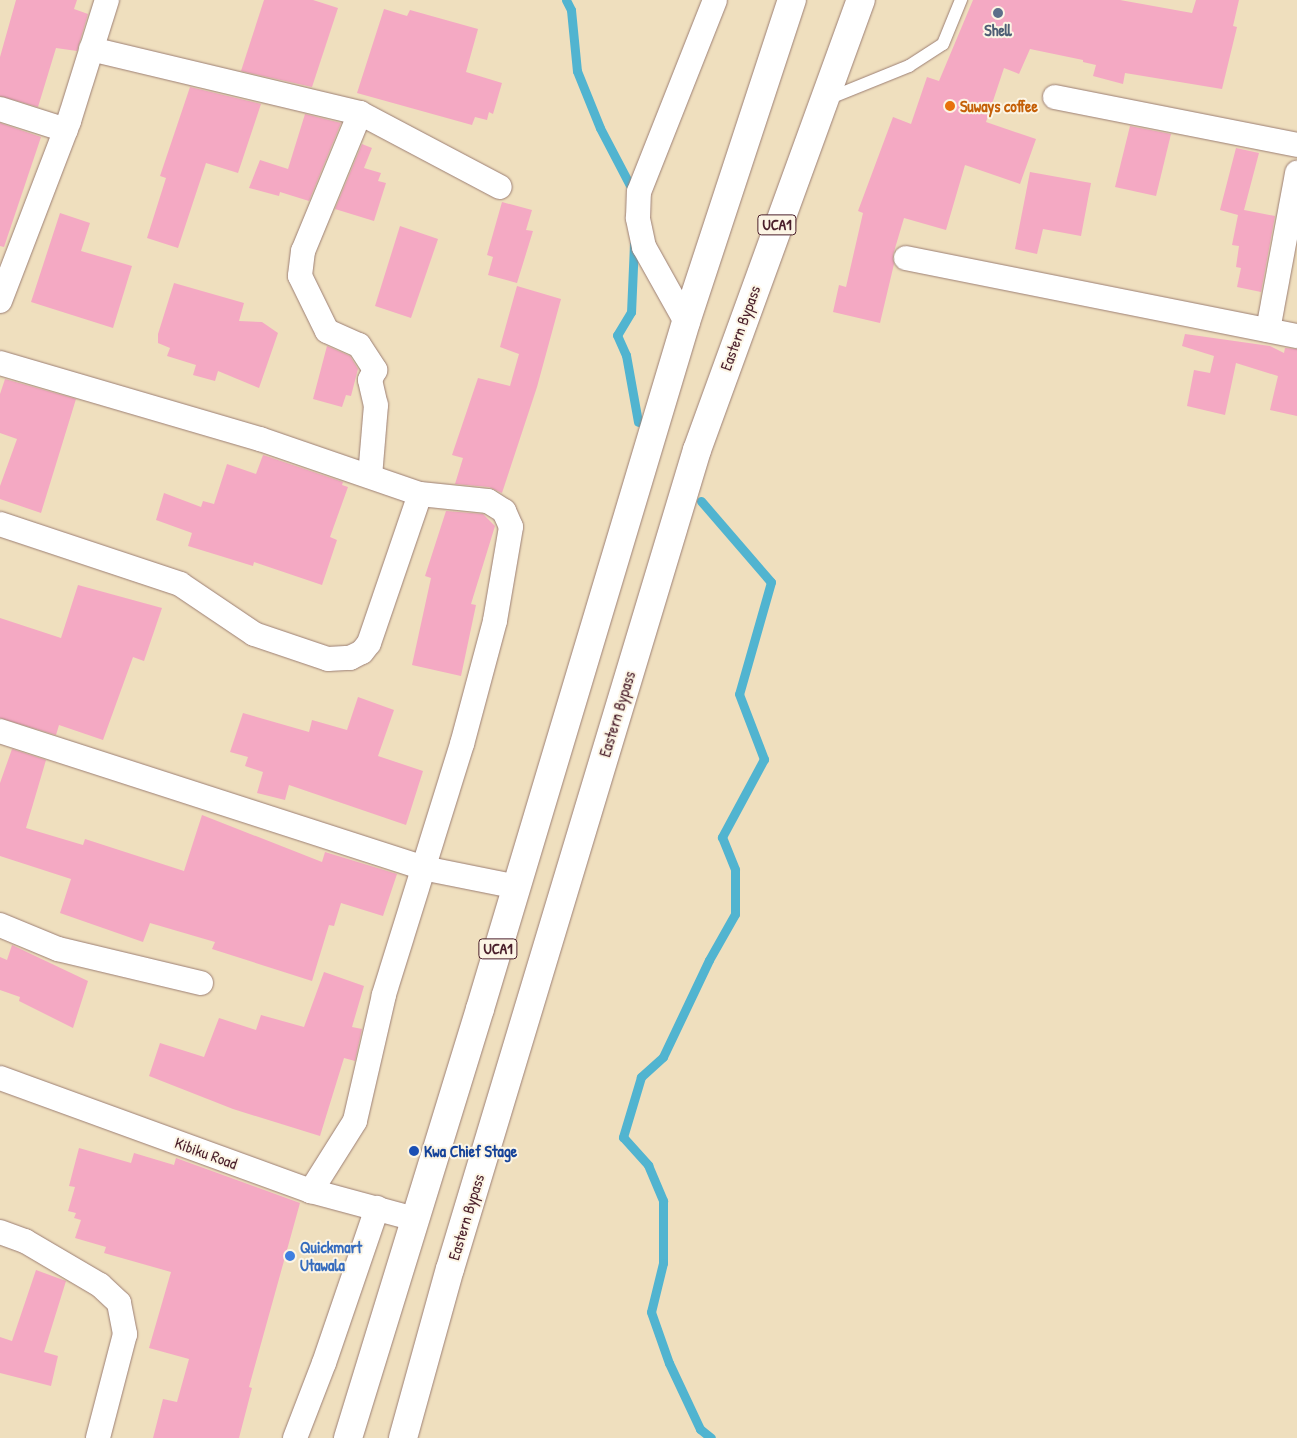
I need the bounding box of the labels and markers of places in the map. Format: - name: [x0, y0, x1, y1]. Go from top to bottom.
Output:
- marker: Shell: [992, 7, 1004, 19]
- place label: Shell: [984, 20, 1012, 40]
- place label: Suways coffee: [960, 96, 1038, 116]
- marker: Suways coffee: [944, 100, 956, 112]
- place label: Kwa Chief Stage: [424, 1141, 517, 1161]
- marker: Kwa Chief Stage: [408, 1145, 420, 1157]
- place label: Quickmart Utawala: [300, 1237, 362, 1275]
- marker: Quickmart Utawala: [284, 1250, 296, 1262]

